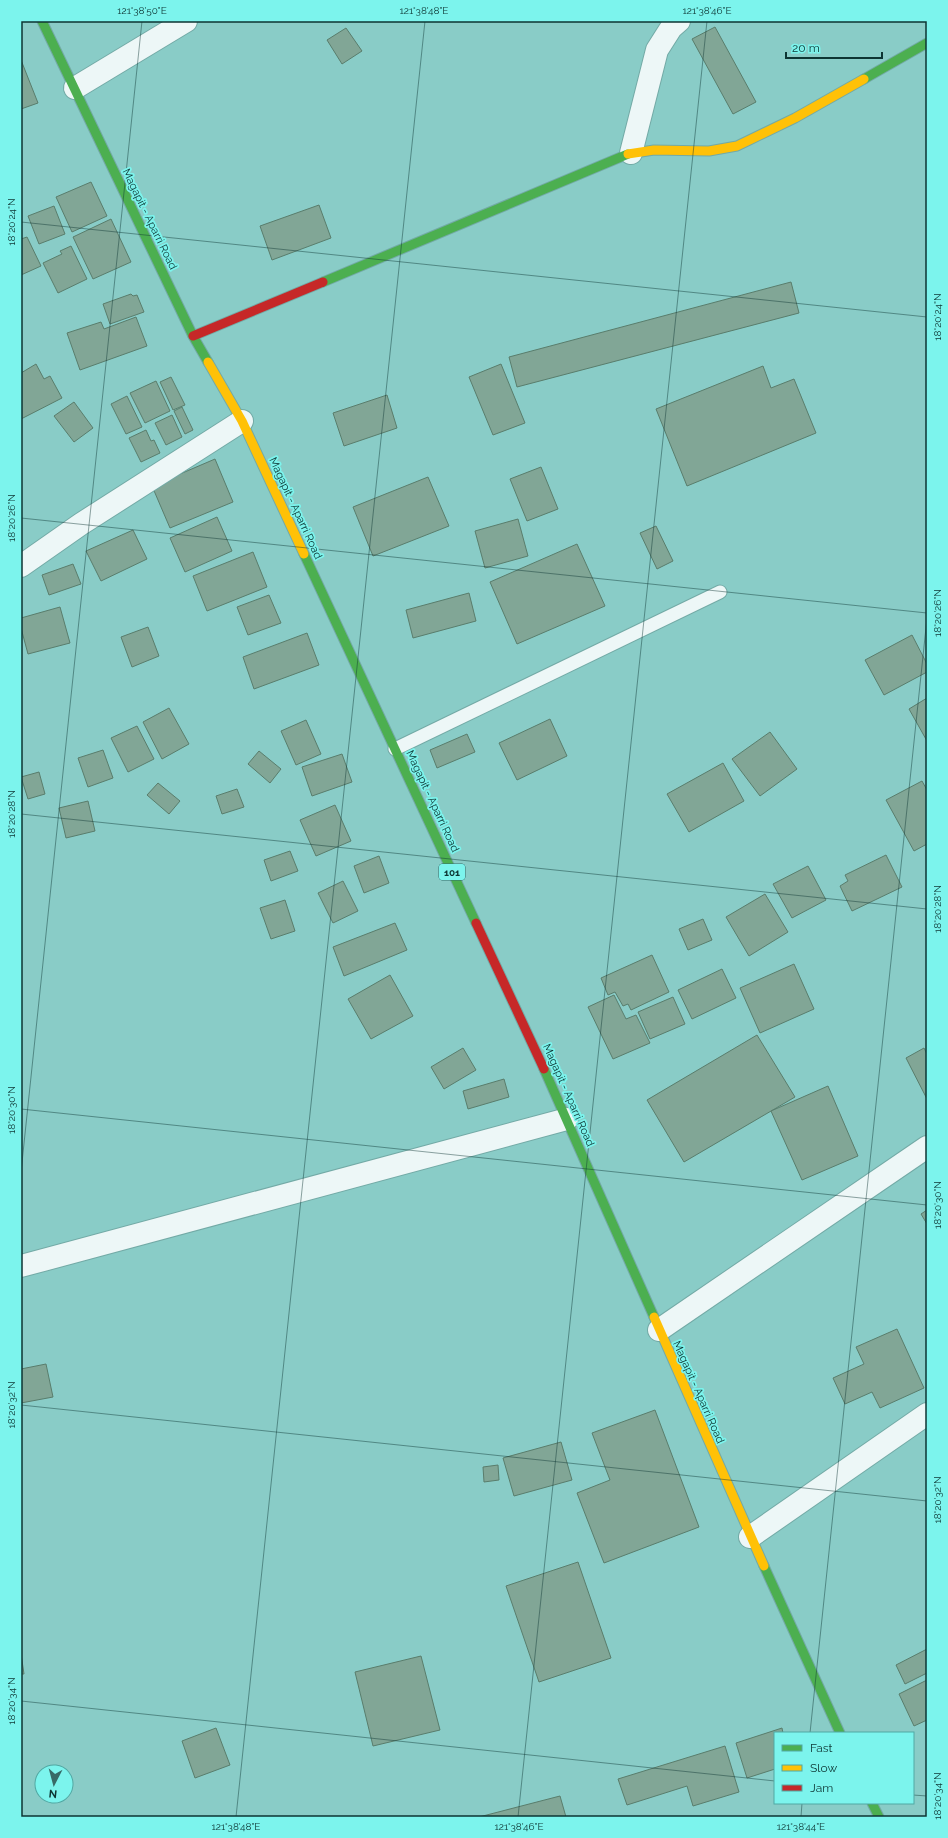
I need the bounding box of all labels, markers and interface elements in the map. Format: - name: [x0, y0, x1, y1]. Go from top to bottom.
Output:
- text: 121°38'50"E: [117, 5, 167, 16]
- text: 121°38'48"E: [400, 5, 448, 16]
- text: 121°38'46"E: [682, 5, 732, 16]
- scale bar: [786, 34, 882, 60]
- text: 20 m: [792, 41, 820, 55]
- street label: Magapit - Aparri Road: [119, 167, 180, 272]
- text: 18°20'24"N: [6, 198, 17, 246]
- text: 18°20'24"N: [932, 293, 943, 341]
- street label: Magapit - Aparri Road: [266, 455, 325, 561]
- text: 18°20'26"N: [6, 494, 17, 542]
- text: 18°20'26"N: [932, 589, 943, 637]
- street label: Magapit - Aparri Road: [403, 748, 462, 854]
- text: 18°20'28"N: [6, 790, 17, 838]
- road number: 101: [439, 864, 465, 880]
- text: 18°20'28"N: [932, 885, 943, 933]
- street label: Magapit - Aparri Road: [540, 1042, 597, 1149]
- text: 18°20'30"N: [6, 1086, 17, 1134]
- text: 18°20'30"N: [932, 1181, 943, 1229]
- street label: Magapit - Aparri Road: [670, 1339, 727, 1446]
- text: 18°20'32"N: [6, 1381, 17, 1429]
- text: 18°20'32"N: [932, 1476, 943, 1524]
- text: 18°20'34"N: [6, 1677, 17, 1725]
- legend: [774, 1732, 914, 1804]
- text: Fast: [810, 1741, 833, 1755]
- text: Slow: [810, 1761, 837, 1775]
- north arrow: [34, 1764, 74, 1804]
- text: 18°20'34"N: [932, 1772, 943, 1820]
- text: Jam: [810, 1781, 833, 1795]
- text: N: [48, 1787, 58, 1800]
- text: 121°38'48"E: [212, 1821, 260, 1832]
- text: 121°38'46"E: [494, 1821, 544, 1832]
- text: 121°38'44"E: [777, 1821, 825, 1832]

